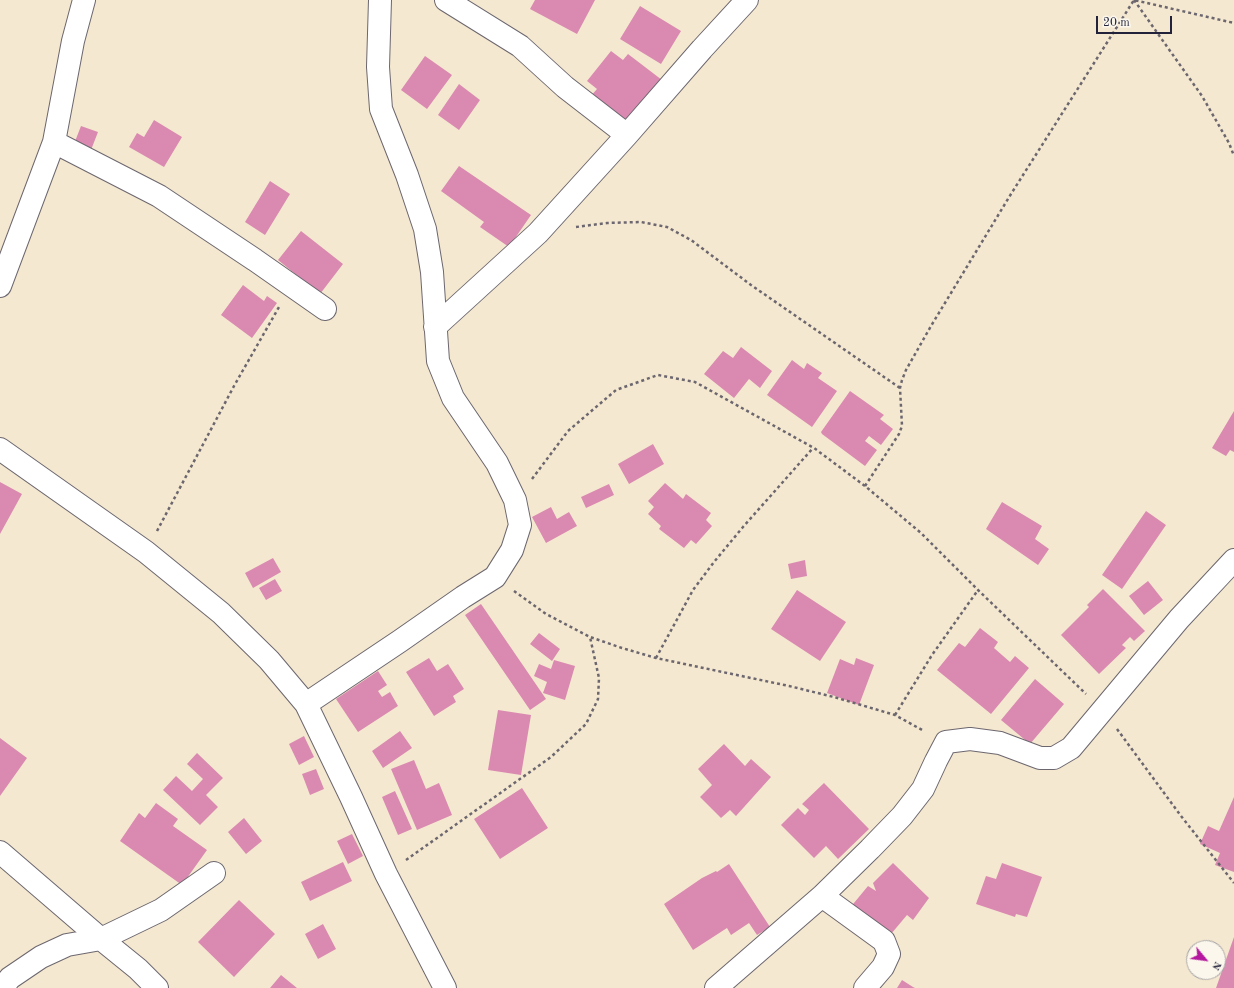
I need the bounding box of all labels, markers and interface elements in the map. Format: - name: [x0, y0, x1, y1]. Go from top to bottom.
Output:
- scale bar: [1098, 8, 1174, 34]
- text: 20 m: [1103, 17, 1130, 29]
- north arrow: [1186, 940, 1226, 980]
- text: N: [1209, 959, 1223, 972]

